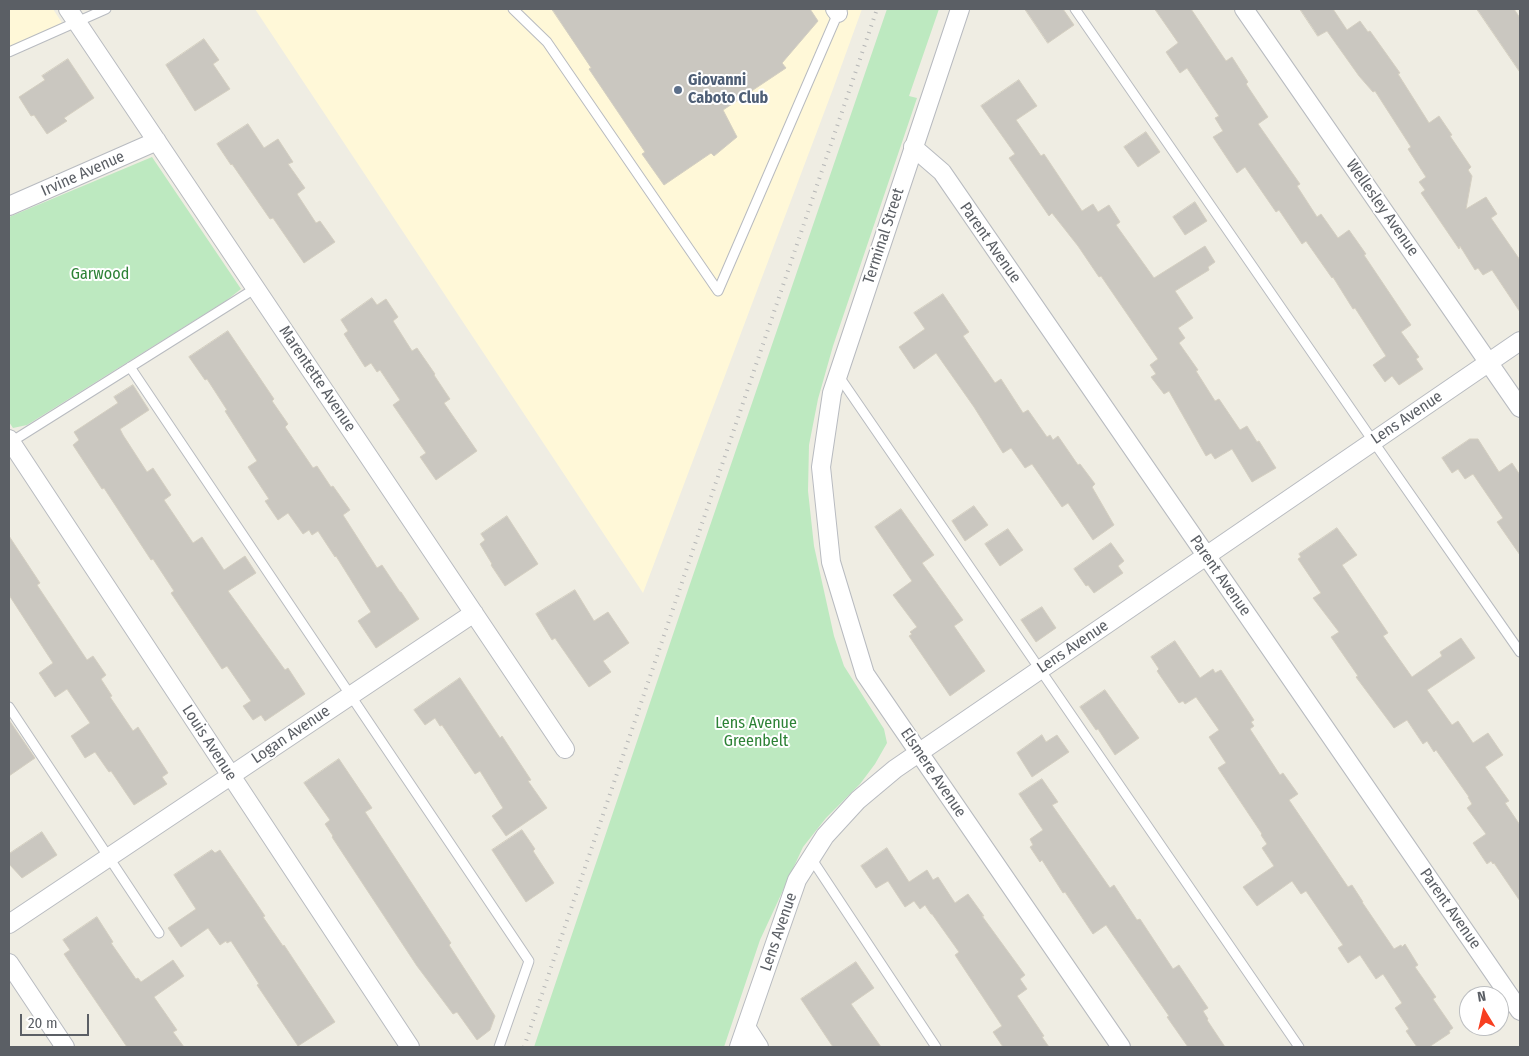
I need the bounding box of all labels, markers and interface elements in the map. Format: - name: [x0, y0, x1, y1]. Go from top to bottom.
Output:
- place label: Giovanni Caboto Club: [688, 71, 768, 109]
- marker: Giovanni Caboto Club: [672, 84, 684, 96]
- street label: Irvine Avenue: [38, 147, 128, 201]
- street label: Wellesley Avenue: [1342, 156, 1422, 260]
- street label: Terminal Street: [859, 186, 909, 286]
- street label: Parent Avenue: [955, 199, 1025, 287]
- park label: Garwood: [71, 265, 129, 285]
- street label: Marentette Avenue: [274, 322, 360, 436]
- street label: Lens Avenue: [1368, 387, 1446, 449]
- street label: Parent Avenue: [1185, 532, 1255, 620]
- street label: Lens Avenue: [1034, 616, 1112, 678]
- street label: Louis Avenue: [177, 702, 241, 784]
- street label: Logan Avenue: [248, 702, 334, 768]
- park label: Lens Avenue Greenbelt: [715, 714, 797, 752]
- street label: Elsmere Avenue: [896, 725, 970, 821]
- street label: Parent Avenue: [1415, 865, 1485, 953]
- street label: Lens Avenue: [757, 890, 801, 974]
- north arrow: [1459, 986, 1509, 1036]
- text: N: [1476, 988, 1487, 1006]
- scale bar: [22, 1004, 91, 1036]
- text: 20 m: [28, 1014, 58, 1032]

